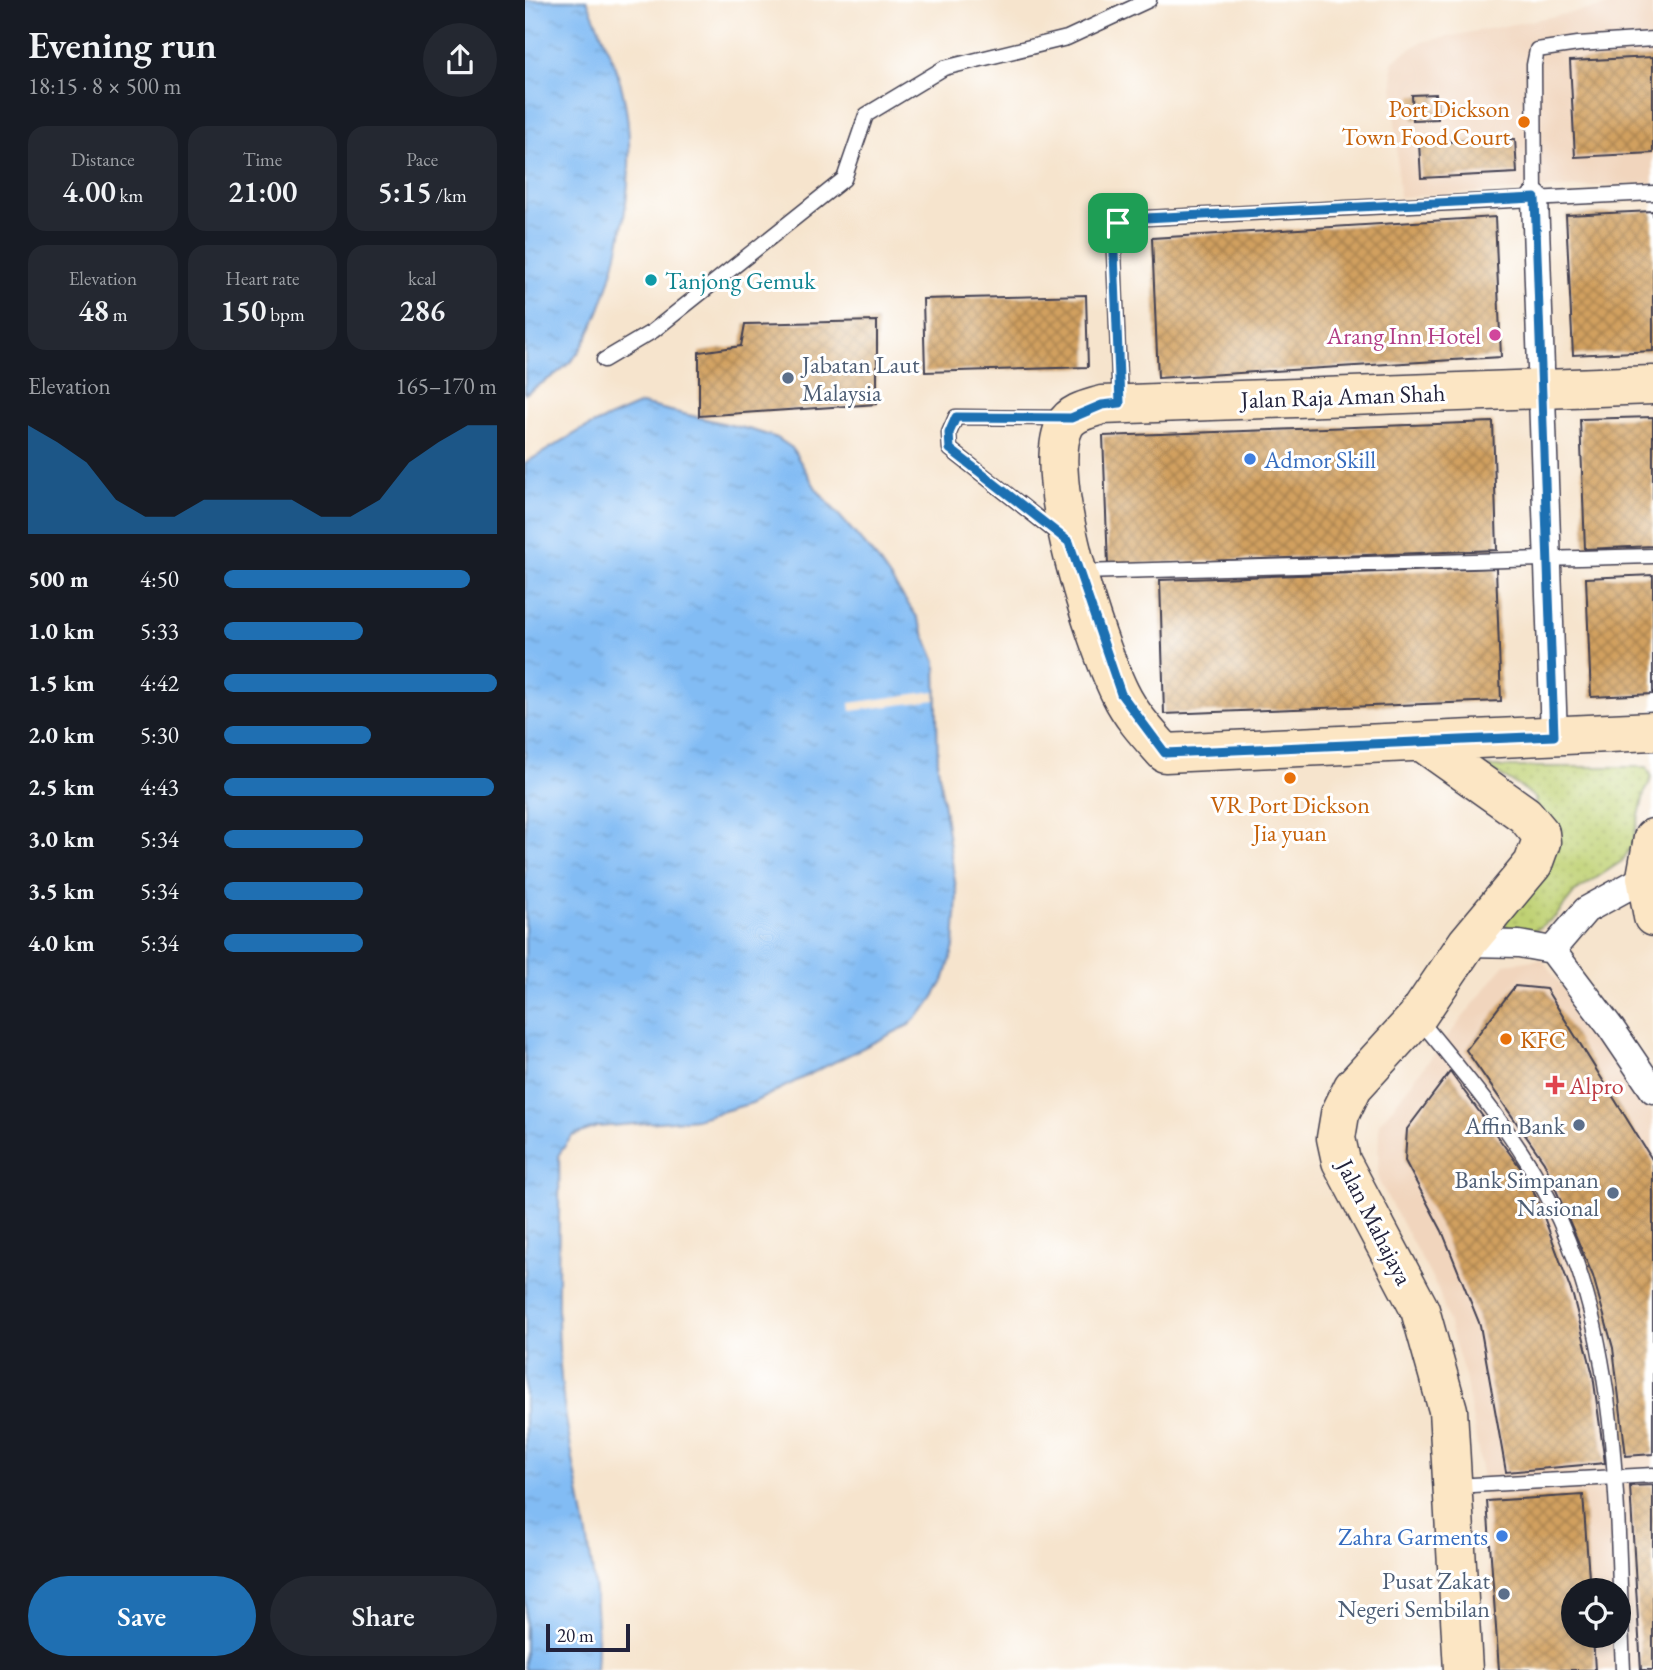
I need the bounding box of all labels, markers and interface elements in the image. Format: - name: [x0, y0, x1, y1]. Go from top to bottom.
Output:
- text: Evening run: [28, 20, 217, 69]
- button: share: [423, 23, 497, 97]
- text: 18:15 · 8 × 500 m: [28, 71, 181, 101]
- place label: Port Dickson Town Food Court: [1342, 93, 1510, 152]
- marker: Port Dickson Town Food Court: [1516, 114, 1532, 130]
- text: Distance: [71, 147, 135, 172]
- text: Time: [243, 147, 282, 172]
- text: Pace: [406, 147, 438, 172]
- text: 4.00: [62, 172, 116, 211]
- text: 21:00: [228, 172, 297, 211]
- text: 5:15: [377, 172, 432, 211]
- text: km: [116, 183, 143, 208]
- text: /km: [432, 183, 467, 208]
- pin: [1088, 193, 1148, 253]
- icon: arrive: [1099, 204, 1137, 242]
- place label: Tanjong Gemuk: [665, 265, 816, 296]
- text: Elevation: [69, 266, 137, 291]
- text: Heart rate: [226, 266, 299, 291]
- text: kcal: [408, 266, 436, 291]
- marker: Tanjong Gemuk: [643, 272, 659, 288]
- text: 48: [78, 291, 109, 330]
- text: 150: [220, 291, 266, 330]
- text: 286: [399, 291, 445, 330]
- text: m: [109, 302, 128, 327]
- text: bpm: [266, 302, 305, 327]
- place label: Arang Inn Hotel: [1326, 320, 1481, 351]
- marker: Arang Inn Hotel: [1487, 327, 1503, 343]
- place label: Jabatan Laut Malaysia: [800, 349, 920, 408]
- marker: Jabatan Laut Malaysia: [780, 370, 796, 386]
- text: Elevation: [28, 371, 111, 401]
- text: 165–170 m: [396, 371, 497, 401]
- street label: Jalan Raja Aman Shah: [1238, 377, 1446, 415]
- place label: Admor Skill: [1263, 444, 1376, 475]
- marker: Admor Skill: [1242, 451, 1258, 467]
- text: 500 m: [28, 564, 89, 594]
- text: 4:50: [140, 564, 179, 594]
- text: 1.0 km: [28, 616, 95, 646]
- text: 5:33: [140, 616, 179, 646]
- text: 1.5 km: [28, 668, 95, 698]
- text: 4:42: [140, 668, 179, 698]
- text: 2.0 km: [28, 720, 95, 750]
- text: 5:30: [140, 720, 179, 750]
- marker: VR Port Dickson Jia yuan: [1282, 770, 1298, 786]
- text: 2.5 km: [28, 772, 95, 802]
- text: 4:43: [140, 772, 179, 802]
- place label: VR Port Dickson Jia yuan: [1210, 789, 1370, 848]
- text: 3.0 km: [28, 824, 95, 854]
- text: 5:34: [140, 824, 179, 854]
- text: 3.5 km: [28, 876, 95, 906]
- text: 5:34: [140, 876, 179, 906]
- text: 4.0 km: [28, 928, 95, 958]
- text: 5:34: [140, 928, 179, 958]
- place label: KFC: [1520, 1024, 1566, 1055]
- marker: KFC: [1498, 1031, 1514, 1047]
- place label: Alpro: [1568, 1070, 1624, 1101]
- marker: Alpro: [1547, 1077, 1563, 1093]
- place label: Affin Bank: [1464, 1110, 1566, 1141]
- marker: Affin Bank: [1571, 1117, 1587, 1133]
- street label: Jalan Mahajaya: [1329, 1152, 1420, 1291]
- place label: Bank Simpanan Nasional: [1454, 1164, 1599, 1223]
- marker: Bank Simpanan Nasional: [1605, 1185, 1621, 1201]
- place label: Zahra Garments: [1338, 1521, 1488, 1552]
- marker: Zahra Garments: [1494, 1528, 1510, 1544]
- place label: Pusat Zakat Negeri Sembilan: [1338, 1565, 1490, 1624]
- button: Save: [28, 1576, 256, 1656]
- button: Share: [270, 1576, 497, 1656]
- map controls: [1561, 1578, 1631, 1648]
- button: locate: [1561, 1578, 1631, 1648]
- marker: Pusat Zakat Negeri Sembilan: [1496, 1586, 1512, 1602]
- scale bar: [546, 1621, 630, 1653]
- text: 20 m: [557, 1623, 594, 1648]

